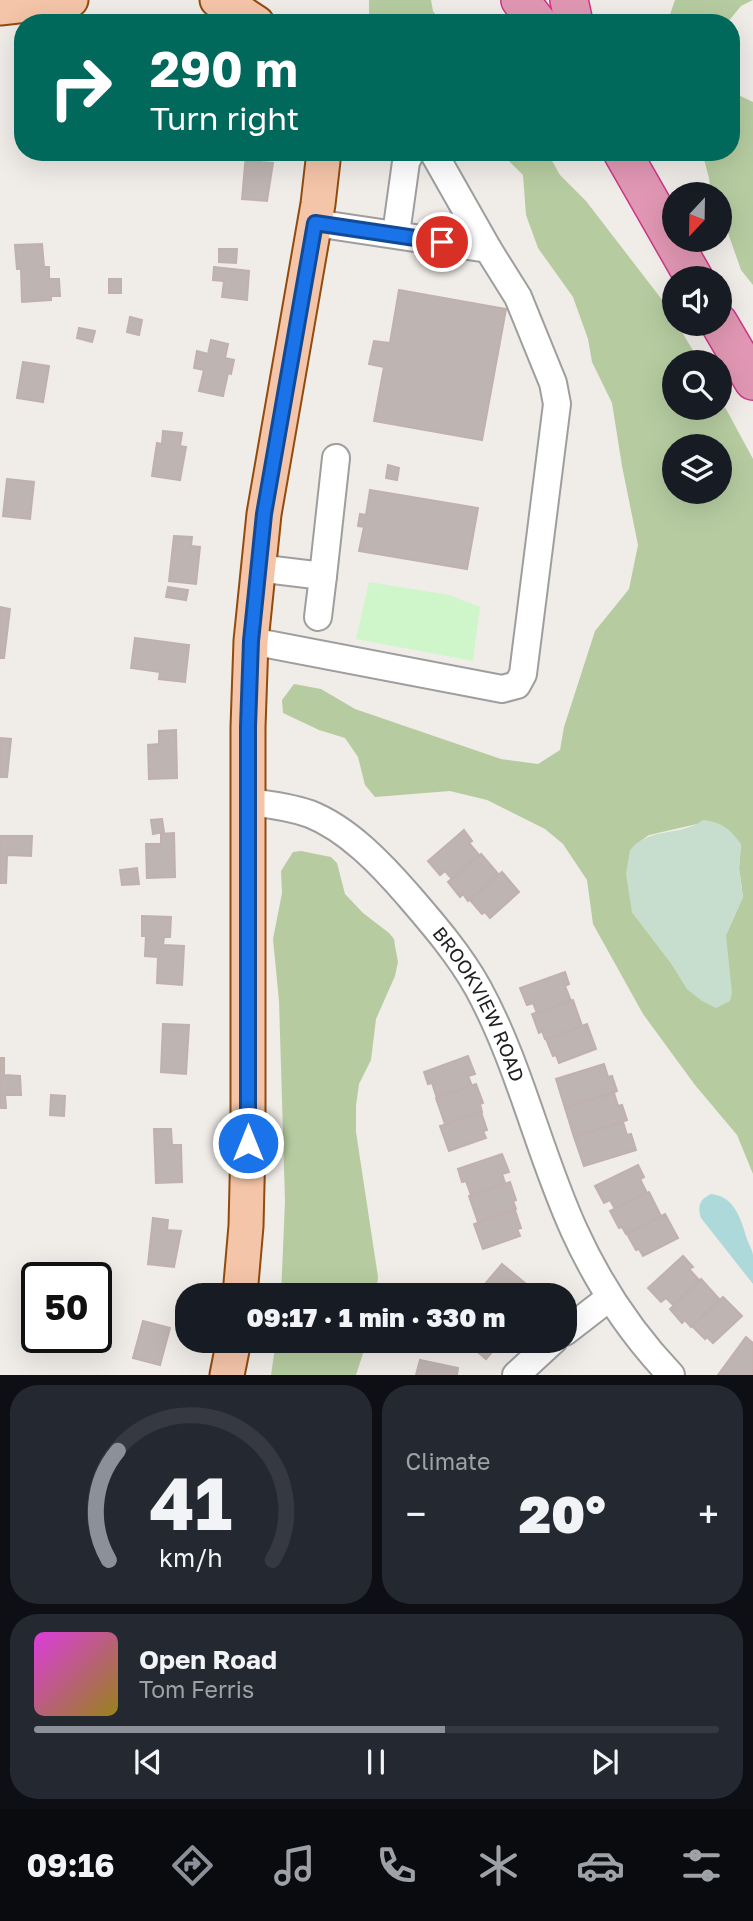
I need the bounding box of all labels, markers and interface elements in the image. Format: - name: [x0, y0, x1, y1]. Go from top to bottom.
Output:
- text: 290 m: [150, 39, 298, 98]
- icon: right: [35, 42, 126, 133]
- text: Turn right: [150, 99, 299, 137]
- north arrow: [662, 182, 732, 252]
- map controls: [662, 182, 732, 504]
- pin: [412, 212, 472, 272]
- icon: arrive: [423, 223, 461, 261]
- button: sound: [662, 266, 732, 336]
- button: search: [662, 350, 732, 420]
- button: layers: [662, 434, 732, 504]
- street label: BROOKVIEW ROAD: [428, 922, 530, 1085]
- position arrow: [211, 1106, 285, 1180]
- speed limit sign: 50: [21, 1262, 112, 1353]
- text: 09:17 · 1 min · 330 m: [247, 1302, 505, 1333]
- text: Climate: [406, 1447, 490, 1475]
- text: 41: [149, 1460, 232, 1547]
- text: 20°: [519, 1482, 606, 1544]
- text: −: [406, 1491, 426, 1536]
- text: +: [698, 1491, 719, 1536]
- text: km/h: [159, 1542, 223, 1573]
- text: Open Road: [139, 1644, 277, 1675]
- text: Tom Ferris: [139, 1675, 254, 1703]
- icon: previous: [129, 1743, 167, 1781]
- icon: pause: [357, 1743, 395, 1781]
- icon: next: [586, 1743, 624, 1781]
- icon: directions: [168, 1841, 217, 1890]
- icon: music: [270, 1841, 319, 1890]
- icon: phone: [372, 1841, 421, 1890]
- icon: climate: [474, 1841, 523, 1890]
- icon: car: [576, 1841, 625, 1890]
- icon: filters: [677, 1841, 726, 1890]
- text: 09:16: [26, 1846, 115, 1884]

